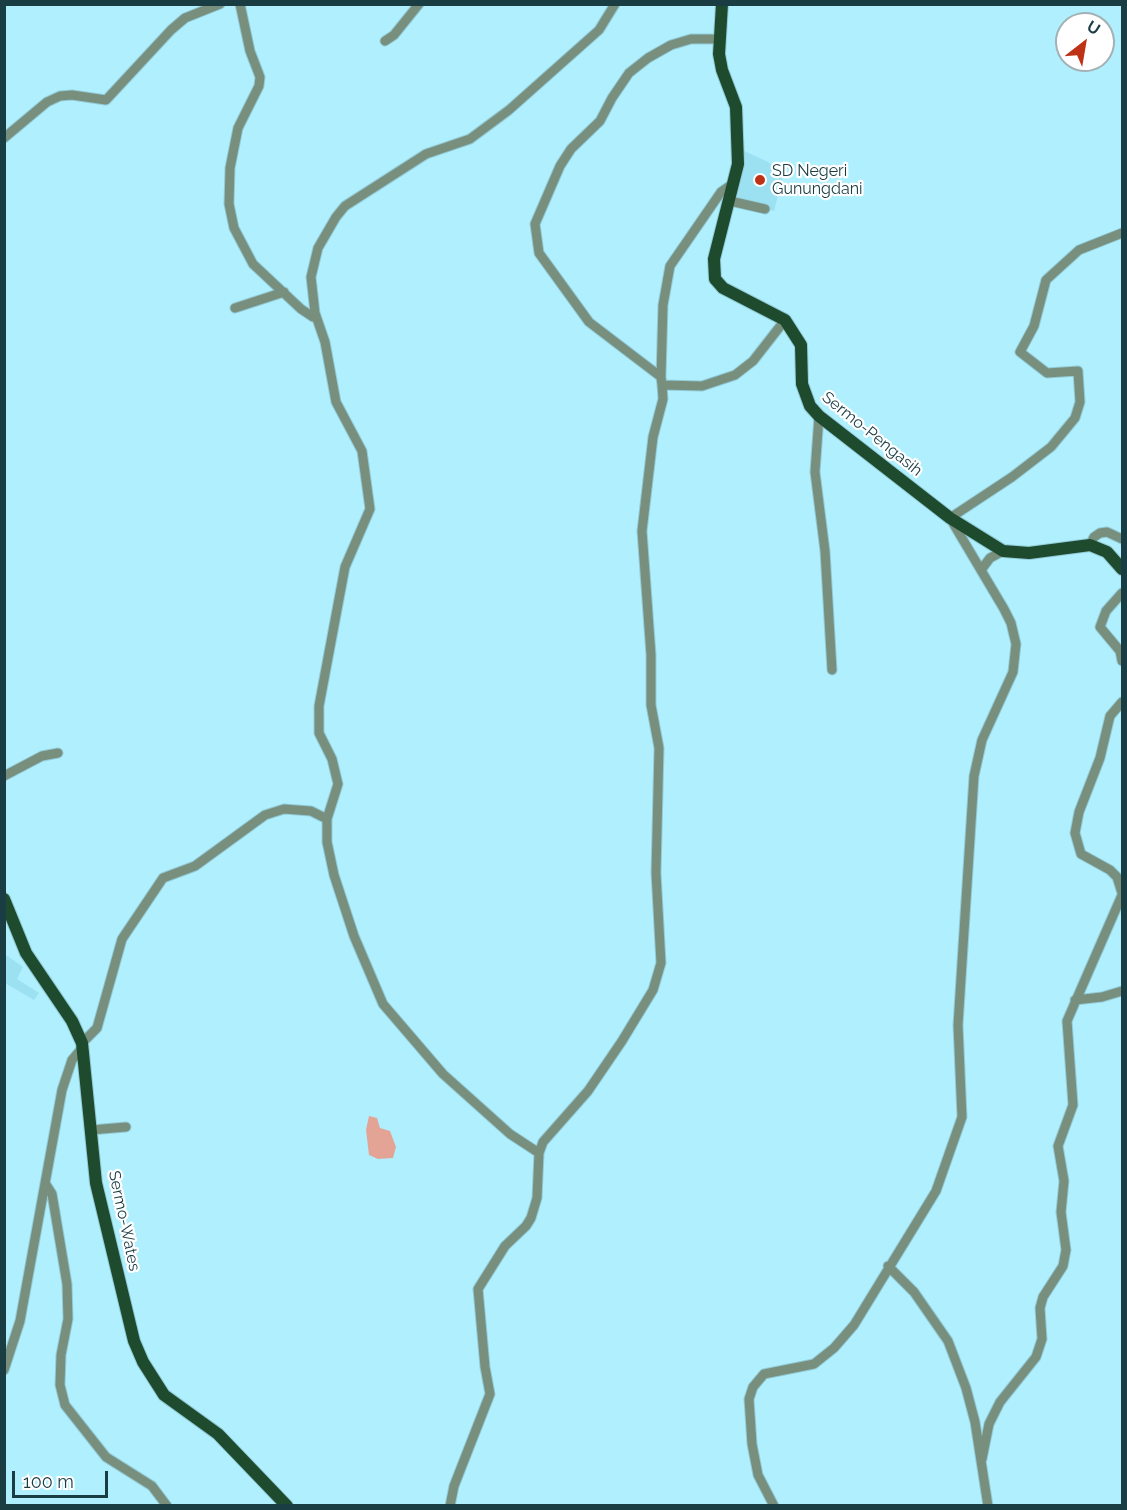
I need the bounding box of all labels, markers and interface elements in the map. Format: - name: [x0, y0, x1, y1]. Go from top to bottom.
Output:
- north arrow: [1055, 12, 1115, 72]
- text: U: [1083, 17, 1104, 39]
- place label: SD Negeri Gunungdani: [772, 161, 862, 199]
- marker: SD Negeri Gunungdani: [753, 173, 767, 187]
- street label: Sermo-Pengasih: [818, 388, 926, 480]
- street label: Sermo-Wates: [104, 1169, 144, 1273]
- scale bar: [15, 1459, 111, 1497]
- text: 100 m: [23, 1471, 74, 1492]

